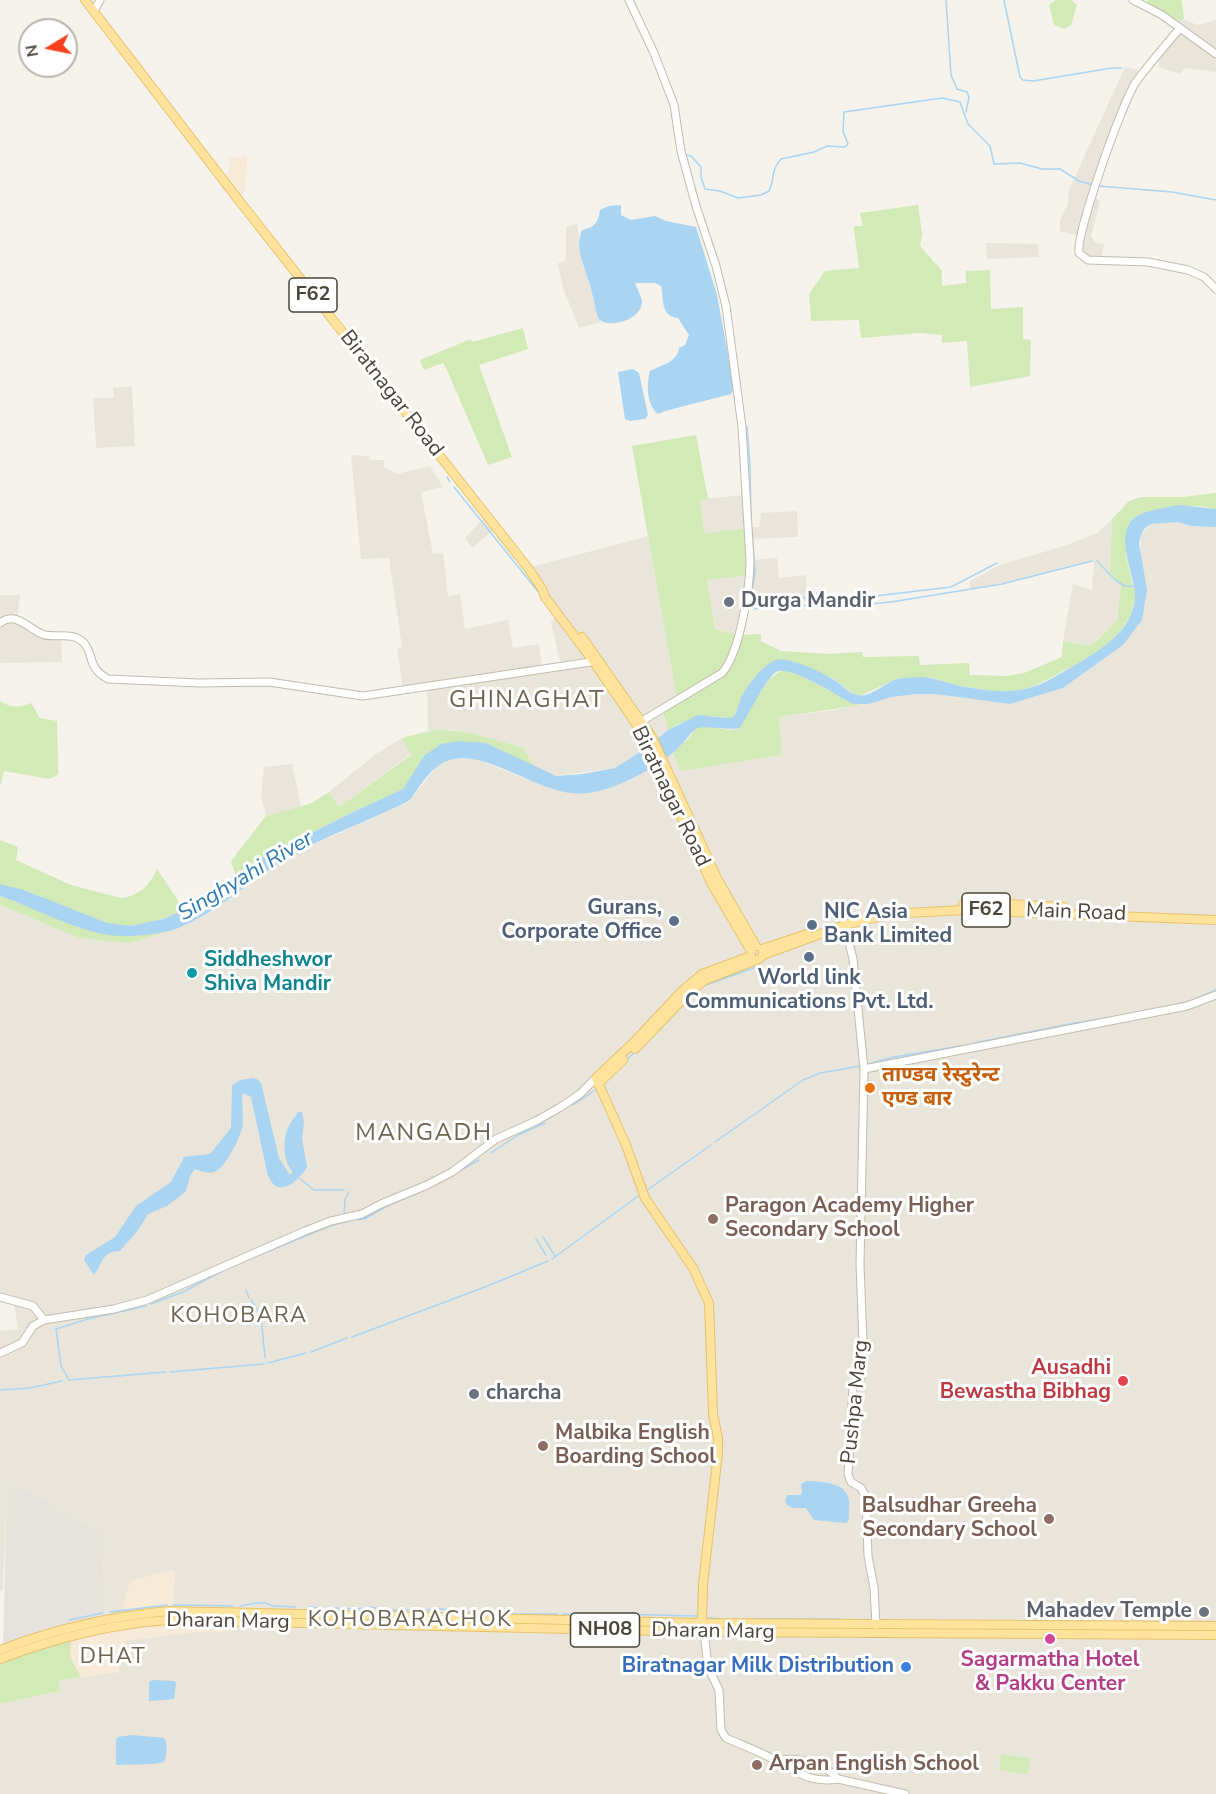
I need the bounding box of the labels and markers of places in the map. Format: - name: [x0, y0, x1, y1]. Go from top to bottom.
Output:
- place label: Durga Mandir: [741, 589, 875, 615]
- marker: Durga Mandir: [722, 595, 736, 609]
- place label: Gurans, Corporate Office: [501, 896, 662, 946]
- place label: NIC Asia Bank Limited: [824, 900, 952, 950]
- marker: Gurans, Corporate Office: [667, 914, 681, 928]
- marker: NIC Asia Bank Limited: [805, 918, 819, 932]
- place label: Siddheshwor Shiva Mandir: [204, 948, 332, 998]
- marker: World link Communications Pvt. Ltd.: [802, 950, 816, 964]
- marker: Siddheshwor Shiva Mandir: [185, 966, 199, 980]
- place label: World link Communications Pvt. Ltd.: [685, 966, 933, 1016]
- place label: ताण्डव रेस्टुरेन्ट एण्ड बार: [882, 1063, 1000, 1113]
- marker: ताण्डव रेस्टुरेन्ट एण्ड बार: [863, 1081, 877, 1095]
- place label: Paragon Academy Higher Secondary School: [725, 1194, 974, 1244]
- marker: Paragon Academy Higher Secondary School: [706, 1212, 720, 1226]
- place label: Ausadhi Bewastha Bibhag: [940, 1356, 1111, 1406]
- marker: Ausadhi Bewastha Bibhag: [1116, 1374, 1130, 1388]
- place label: charcha: [486, 1381, 561, 1407]
- marker: charcha: [467, 1387, 481, 1401]
- place label: Malbika English Boarding School: [555, 1421, 716, 1471]
- marker: Malbika English Boarding School: [536, 1439, 550, 1453]
- place label: Balsudhar Greeha Secondary School: [862, 1494, 1037, 1544]
- marker: Balsudhar Greeha Secondary School: [1042, 1512, 1056, 1526]
- place label: Mahadev Temple: [1026, 1599, 1192, 1625]
- marker: Mahadev Temple: [1197, 1605, 1211, 1619]
- marker: Sagarmatha Hotel & Pakku Center: [1043, 1632, 1057, 1646]
- place label: Sagarmatha Hotel & Pakku Center: [961, 1648, 1139, 1698]
- place label: Biratnagar Milk Distribution: [622, 1654, 894, 1680]
- marker: Biratnagar Milk Distribution: [899, 1660, 913, 1674]
- place label: Arpan English School: [769, 1752, 979, 1778]
- marker: Arpan English School: [750, 1758, 764, 1772]

